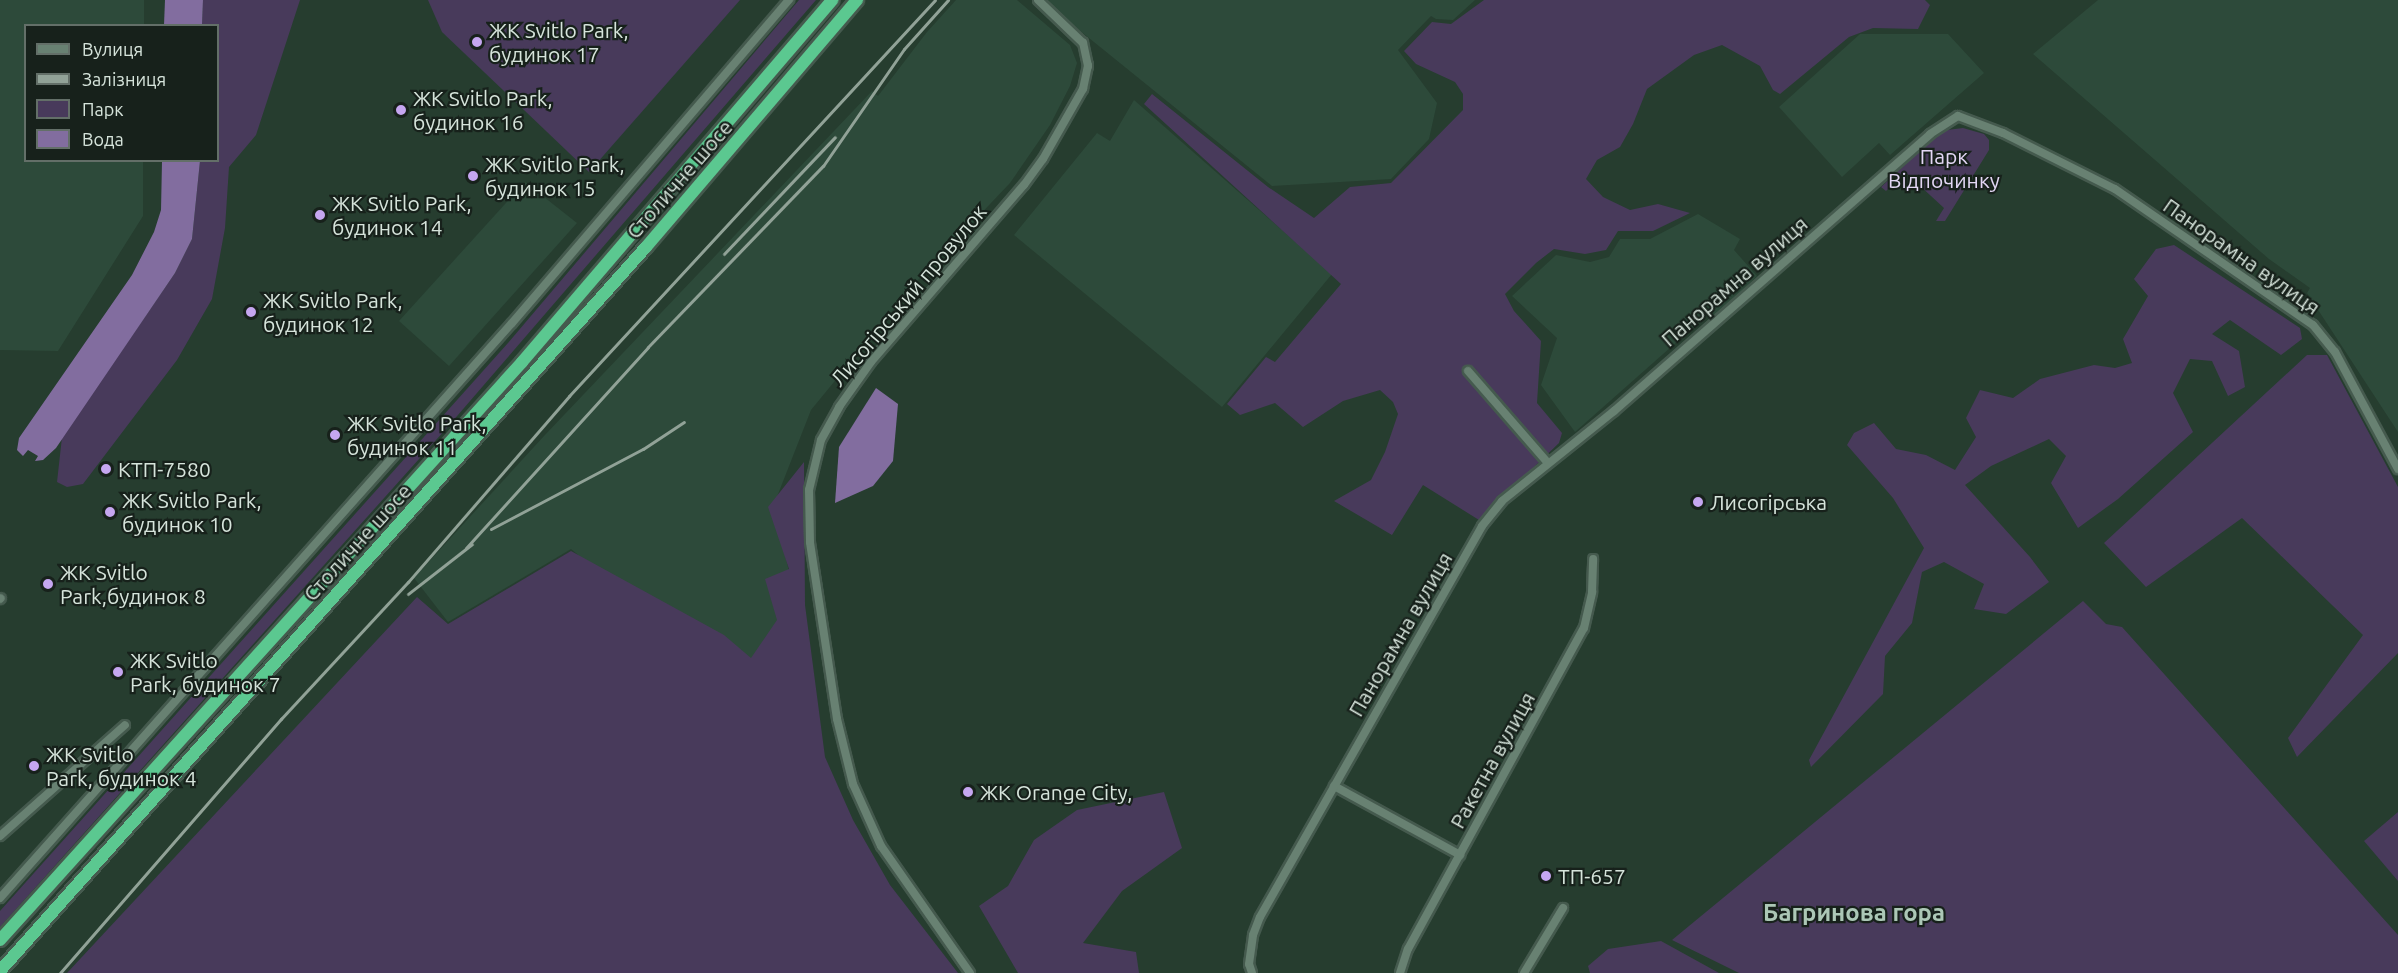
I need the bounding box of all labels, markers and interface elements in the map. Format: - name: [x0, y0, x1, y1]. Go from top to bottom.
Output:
- place label: ЖК Svitlo Park, будинок 17: [489, 17, 629, 67]
- legend: [24, 24, 219, 162]
- marker: ЖК Svitlo Park, будинок 17: [470, 35, 484, 49]
- text: Вулиця: [82, 39, 143, 59]
- text: Залізниця: [82, 69, 166, 89]
- place label: ЖК Svitlo Park, будинок 16: [413, 85, 553, 135]
- text: Парк: [82, 99, 123, 119]
- marker: ЖК Svitlo Park, будинок 16: [394, 103, 408, 117]
- street label: Столичне шосе: [621, 114, 737, 244]
- text: Вода: [82, 129, 124, 149]
- park label: Парк Відпочинку: [1888, 143, 2000, 193]
- place label: ЖК Svitlo Park, будинок 15: [485, 151, 625, 201]
- marker: ЖК Svitlo Park, будинок 15: [466, 169, 480, 183]
- place label: ЖК Svitlo Park, будинок 14: [332, 190, 472, 240]
- street label: Панорамна вулиця: [2159, 192, 2325, 320]
- street label: Лисогірський провулок: [825, 199, 991, 391]
- marker: ЖК Svitlo Park, будинок 14: [313, 208, 327, 222]
- street label: Панорамна вулиця: [1656, 211, 1812, 351]
- place label: ЖК Svitlo Park, будинок 12: [263, 287, 403, 337]
- marker: ЖК Svitlo Park, будинок 12: [244, 305, 258, 319]
- place label: ЖК Svitlo Park, будинок 11: [347, 410, 487, 460]
- marker: ЖК Svitlo Park, будинок 11: [328, 428, 342, 442]
- place label: КТП-7580: [118, 456, 211, 482]
- marker: КТП-7580: [99, 462, 113, 476]
- street label: Столичне шосе: [298, 478, 416, 606]
- place label: ЖК Svitlo Park, будинок 10: [122, 487, 262, 537]
- place label: Лисогірська: [1710, 489, 1827, 515]
- marker: Лисогірська: [1691, 495, 1705, 509]
- marker: ЖК Svitlo Park, будинок 10: [103, 505, 117, 519]
- street label: Панорамна вулиця: [1343, 547, 1457, 721]
- place label: ЖК Svitlo Park,будинок 8: [60, 559, 206, 609]
- marker: ЖК Svitlo Park,будинок 8: [41, 577, 55, 591]
- place label: ЖК Svitlo Park, будинок 7: [130, 647, 281, 697]
- marker: ЖК Svitlo Park, будинок 7: [111, 665, 125, 679]
- street label: Ракетна вулиця: [1444, 687, 1540, 833]
- place label: ЖК Svitlo Park, будинок 4: [46, 741, 197, 791]
- marker: ЖК Svitlo Park, будинок 4: [27, 759, 41, 773]
- place label: ЖК Orange City,: [980, 779, 1132, 805]
- marker: ЖК Orange City,: [961, 785, 975, 799]
- place label: ТП-657: [1558, 863, 1626, 889]
- marker: ТП-657: [1539, 869, 1553, 883]
- district label: Багринова гора: [1763, 899, 1945, 927]

